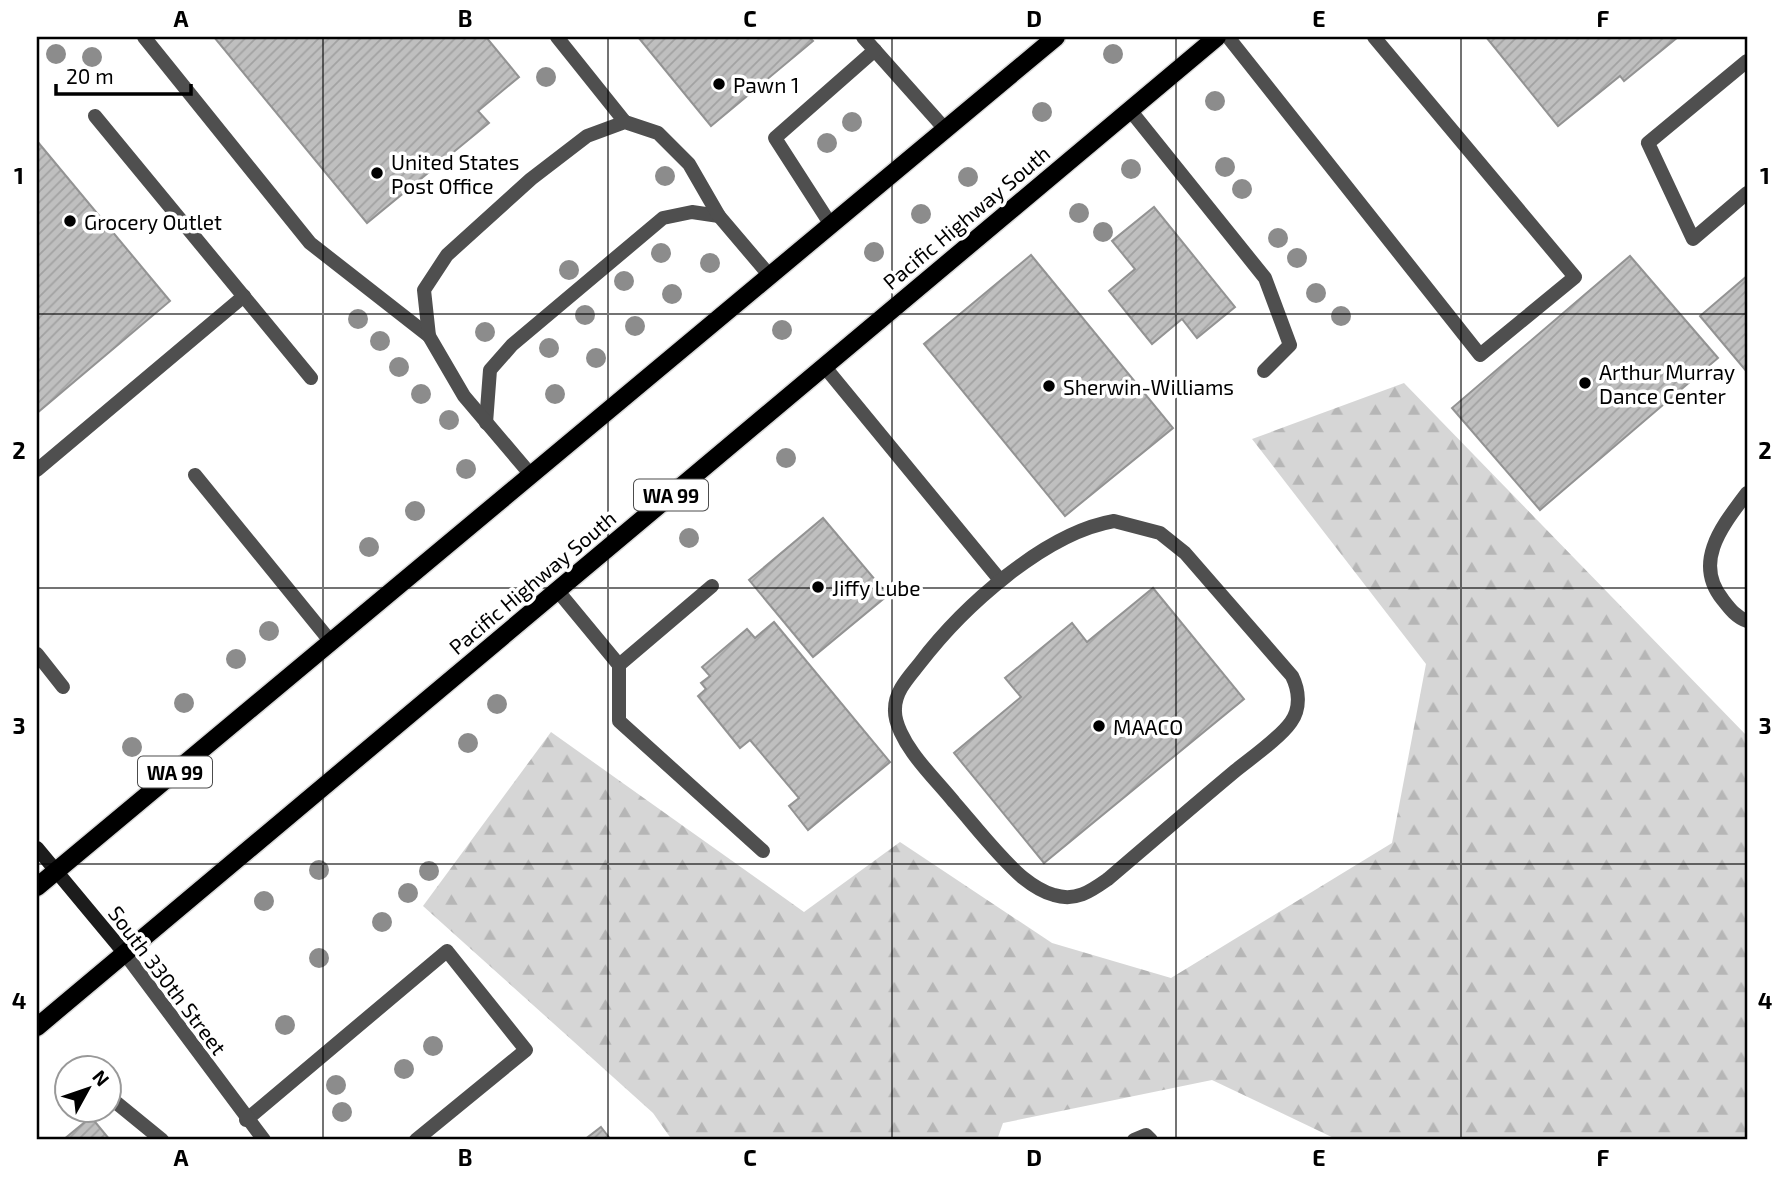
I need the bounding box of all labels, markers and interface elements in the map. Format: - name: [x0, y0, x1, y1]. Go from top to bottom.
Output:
- text: A: [173, 4, 189, 32]
- text: B: [458, 4, 472, 32]
- text: C: [743, 4, 757, 32]
- text: D: [1026, 4, 1042, 32]
- text: E: [1312, 4, 1326, 32]
- text: F: [1597, 4, 1610, 32]
- scale bar: [56, 52, 191, 96]
- text: 20 m: [66, 63, 114, 88]
- place label: Pawn 1: [733, 72, 799, 97]
- marker: Pawn 1: [711, 76, 727, 92]
- street label: Pacific Highway South: [877, 140, 1055, 294]
- place label: United States Post Office: [391, 149, 520, 198]
- text: 1: [14, 161, 24, 189]
- text: 1: [1760, 161, 1770, 189]
- marker: United States Post Office: [369, 165, 385, 181]
- place label: Grocery Outlet: [84, 209, 222, 234]
- marker: Grocery Outlet: [62, 213, 78, 229]
- place label: Arthur Murray Dance Center: [1599, 359, 1735, 408]
- place label: Sherwin-Williams: [1063, 374, 1234, 399]
- marker: Arthur Murray Dance Center: [1577, 375, 1593, 391]
- marker: Sherwin-Williams: [1041, 378, 1057, 394]
- text: 2: [12, 436, 26, 464]
- text: 2: [1758, 436, 1772, 464]
- road number: WA 99: [634, 480, 708, 510]
- street label: Pacific Highway South: [443, 505, 621, 659]
- place label: Jiffy Lube: [832, 575, 921, 600]
- marker: Jiffy Lube: [810, 579, 826, 595]
- text: 3: [12, 711, 26, 739]
- text: 3: [1758, 711, 1772, 739]
- place label: MAACO: [1113, 714, 1183, 739]
- marker: MAACO: [1091, 718, 1107, 734]
- road number: WA 99: [138, 757, 212, 788]
- street label: South 330th Street: [104, 901, 232, 1059]
- text: 4: [12, 986, 26, 1014]
- text: 4: [1758, 986, 1772, 1014]
- north arrow: [52, 1054, 122, 1124]
- text: N: [88, 1065, 115, 1090]
- text: A: [173, 1143, 189, 1171]
- text: B: [458, 1143, 472, 1171]
- text: C: [743, 1143, 757, 1171]
- text: D: [1026, 1143, 1042, 1171]
- text: E: [1312, 1143, 1326, 1171]
- text: F: [1597, 1143, 1610, 1171]

